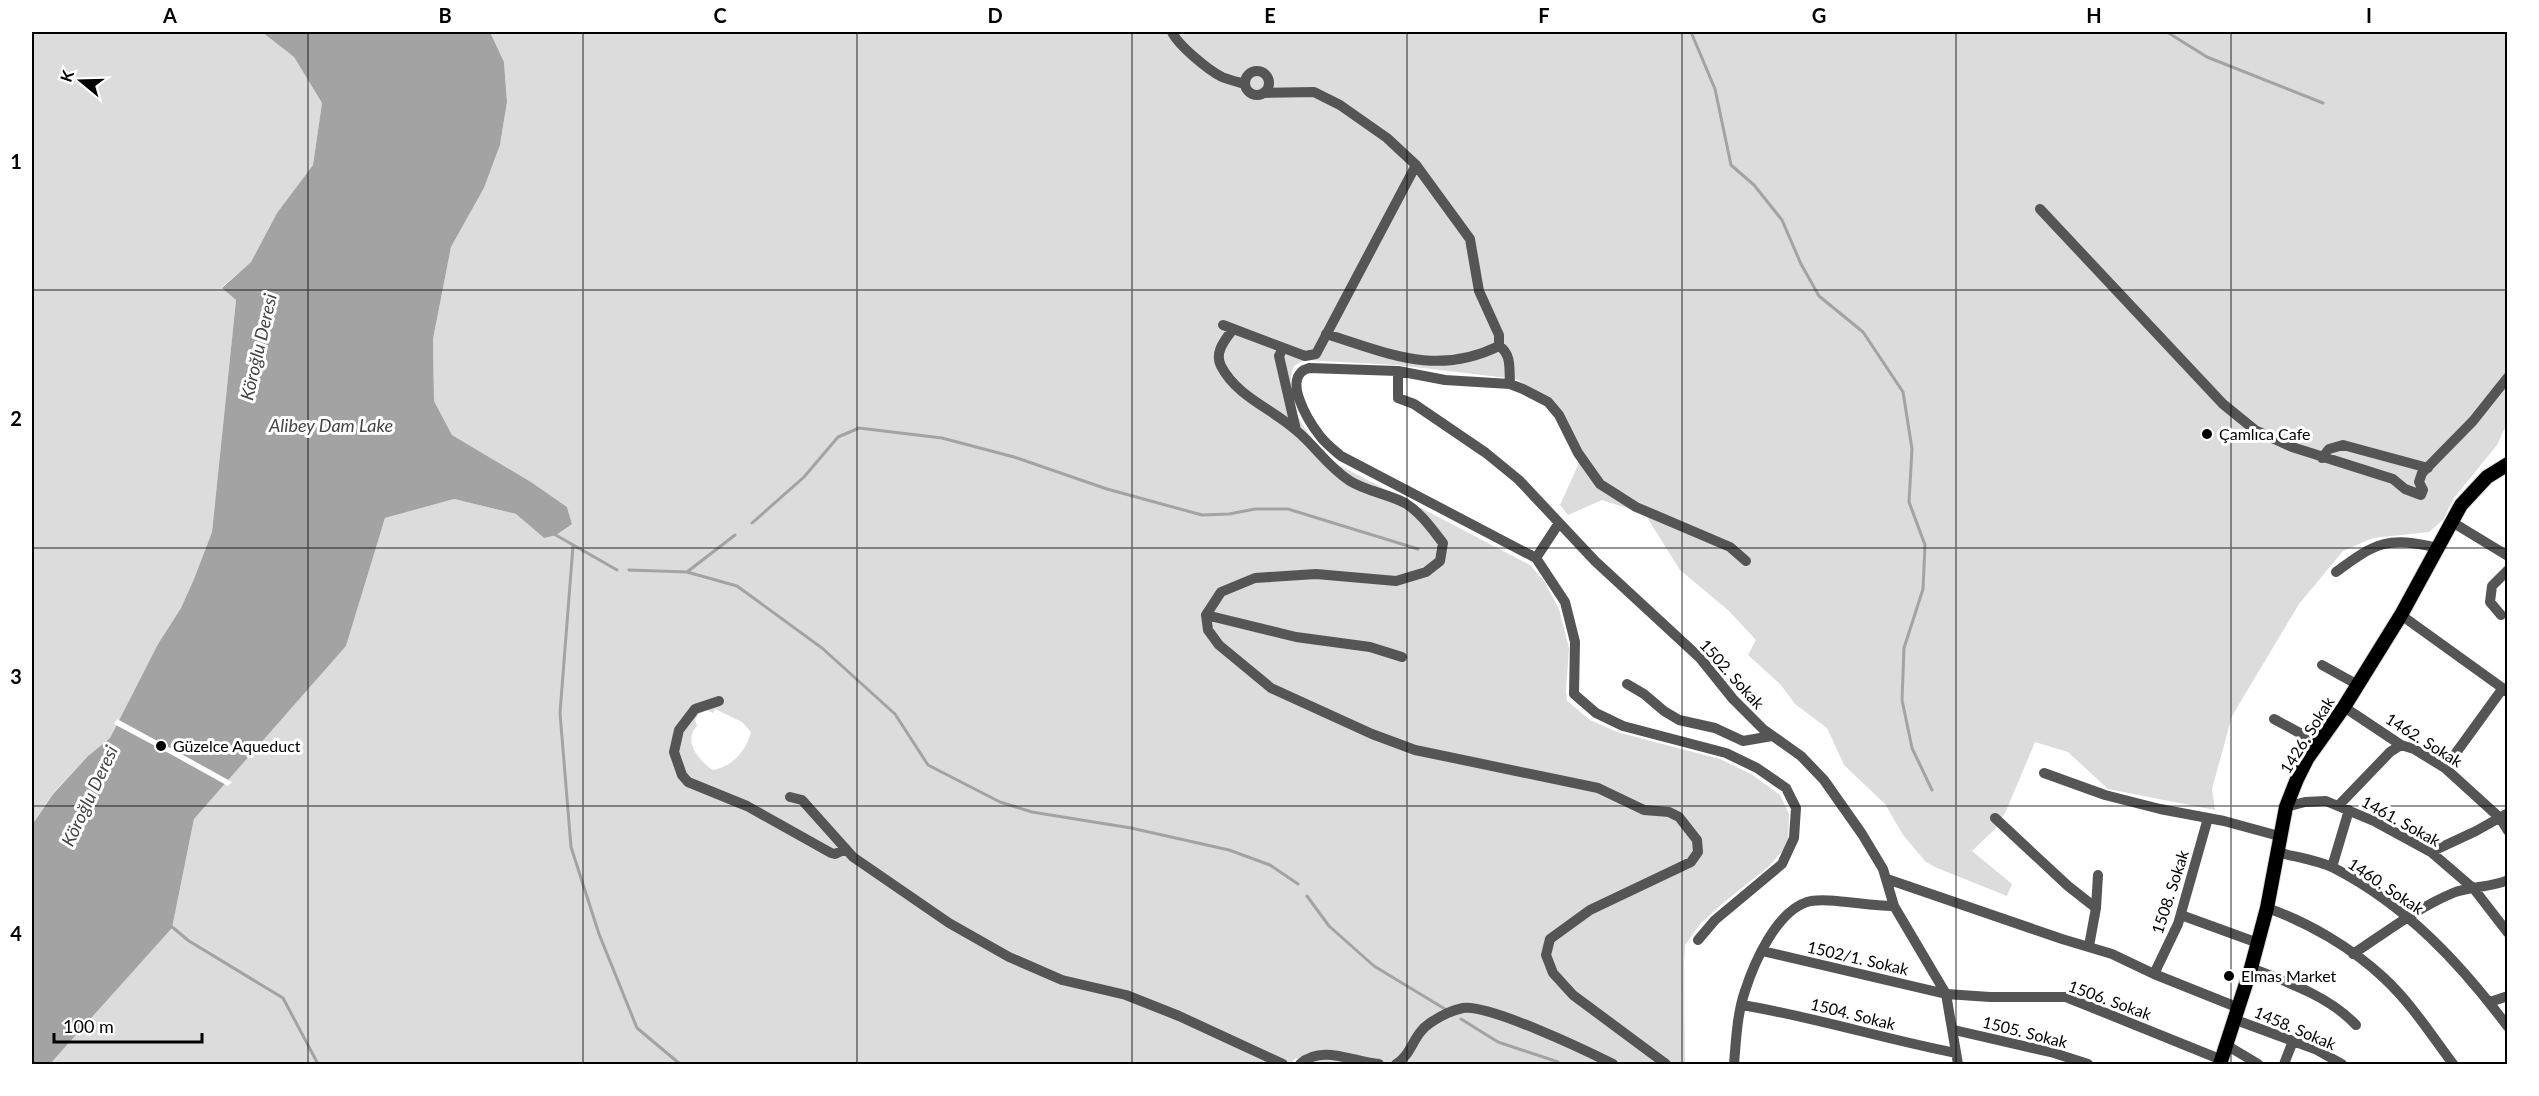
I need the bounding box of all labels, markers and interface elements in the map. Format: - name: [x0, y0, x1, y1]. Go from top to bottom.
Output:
- text: A: [162, 3, 177, 27]
- text: B: [438, 3, 452, 27]
- text: C: [713, 3, 727, 27]
- text: D: [987, 3, 1003, 27]
- text: E: [1264, 3, 1276, 27]
- text: F: [1538, 3, 1550, 27]
- text: G: [1812, 3, 1826, 27]
- text: H: [2086, 3, 2102, 27]
- text: I: [2366, 3, 2372, 27]
- north arrow: [51, 51, 111, 111]
- text: K: [56, 67, 77, 84]
- text: 1: [10, 149, 22, 173]
- water label: Köroğlu Deresi: [235, 291, 281, 402]
- text: 2: [10, 406, 22, 430]
- water label: Alibey Dam Lake: [268, 414, 393, 436]
- place label: Çamlıca Cafe: [2219, 424, 2310, 443]
- marker: Çamlıca Cafe: [2200, 427, 2214, 441]
- street label: 1502. Sokak: [1696, 635, 1769, 713]
- text: 3: [10, 664, 22, 688]
- street label: 1426. Sokak: [2275, 692, 2338, 777]
- street label: 1462. Sokak: [2382, 708, 2467, 771]
- place label: Güzelce Aqueduct: [173, 736, 301, 755]
- marker: Güzelce Aqueduct: [154, 739, 168, 753]
- water label: Köroğlu Deresi: [56, 742, 122, 849]
- street label: 1461. Sokak: [2359, 791, 2445, 850]
- street label: 1508. Sokak: [2147, 847, 2192, 936]
- street label: 1460. Sokak: [2345, 853, 2428, 918]
- text: 4: [10, 921, 22, 945]
- street label: 1502/1. Sokak: [1806, 937, 1911, 979]
- place label: Elmas Market: [2241, 966, 2337, 985]
- marker: Elmas Market: [2222, 969, 2236, 983]
- street label: 1506. Sokak: [2066, 976, 2155, 1024]
- street label: 1504. Sokak: [1809, 994, 1898, 1033]
- street label: 1458. Sokak: [2251, 1002, 2340, 1054]
- scale bar: [54, 1006, 202, 1044]
- street label: 1505. Sokak: [1981, 1012, 2070, 1051]
- text: 100 m: [63, 1015, 114, 1037]

